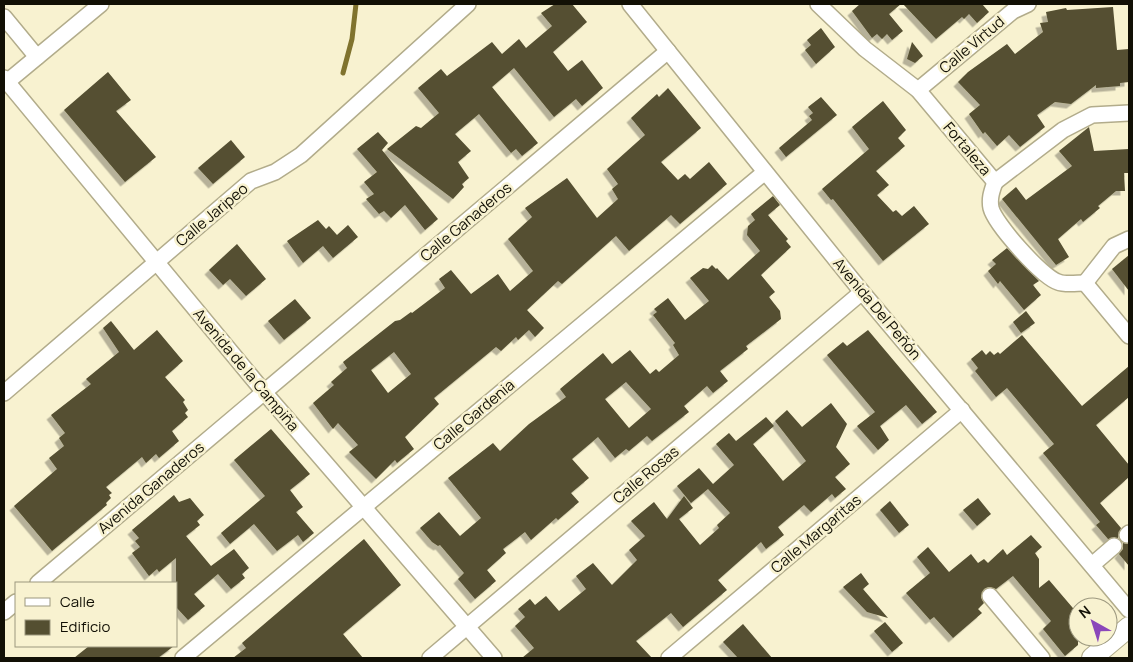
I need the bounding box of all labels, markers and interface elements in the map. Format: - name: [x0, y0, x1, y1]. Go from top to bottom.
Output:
- street label: Calle Virtud: [935, 11, 1009, 78]
- street label: Fortaleza: [939, 117, 996, 180]
- street label: Calle Ganaderos: [415, 177, 516, 266]
- street label: Calle Jaripeo: [171, 178, 252, 251]
- street label: Avenida Del Peñón: [828, 253, 926, 364]
- street label: Avenida de la Campiña: [189, 304, 304, 436]
- street label: Calle Gardenia: [429, 374, 519, 455]
- street label: Avenida Ganaderos: [93, 437, 209, 538]
- street label: Calle Rosas: [608, 441, 683, 508]
- street label: Calle Margaritas: [766, 489, 866, 578]
- legend: [15, 582, 178, 647]
- text: Calle: [60, 591, 95, 612]
- north arrow: [1068, 597, 1118, 647]
- text: N: [1075, 601, 1094, 622]
- text: Edificio: [60, 616, 111, 637]

